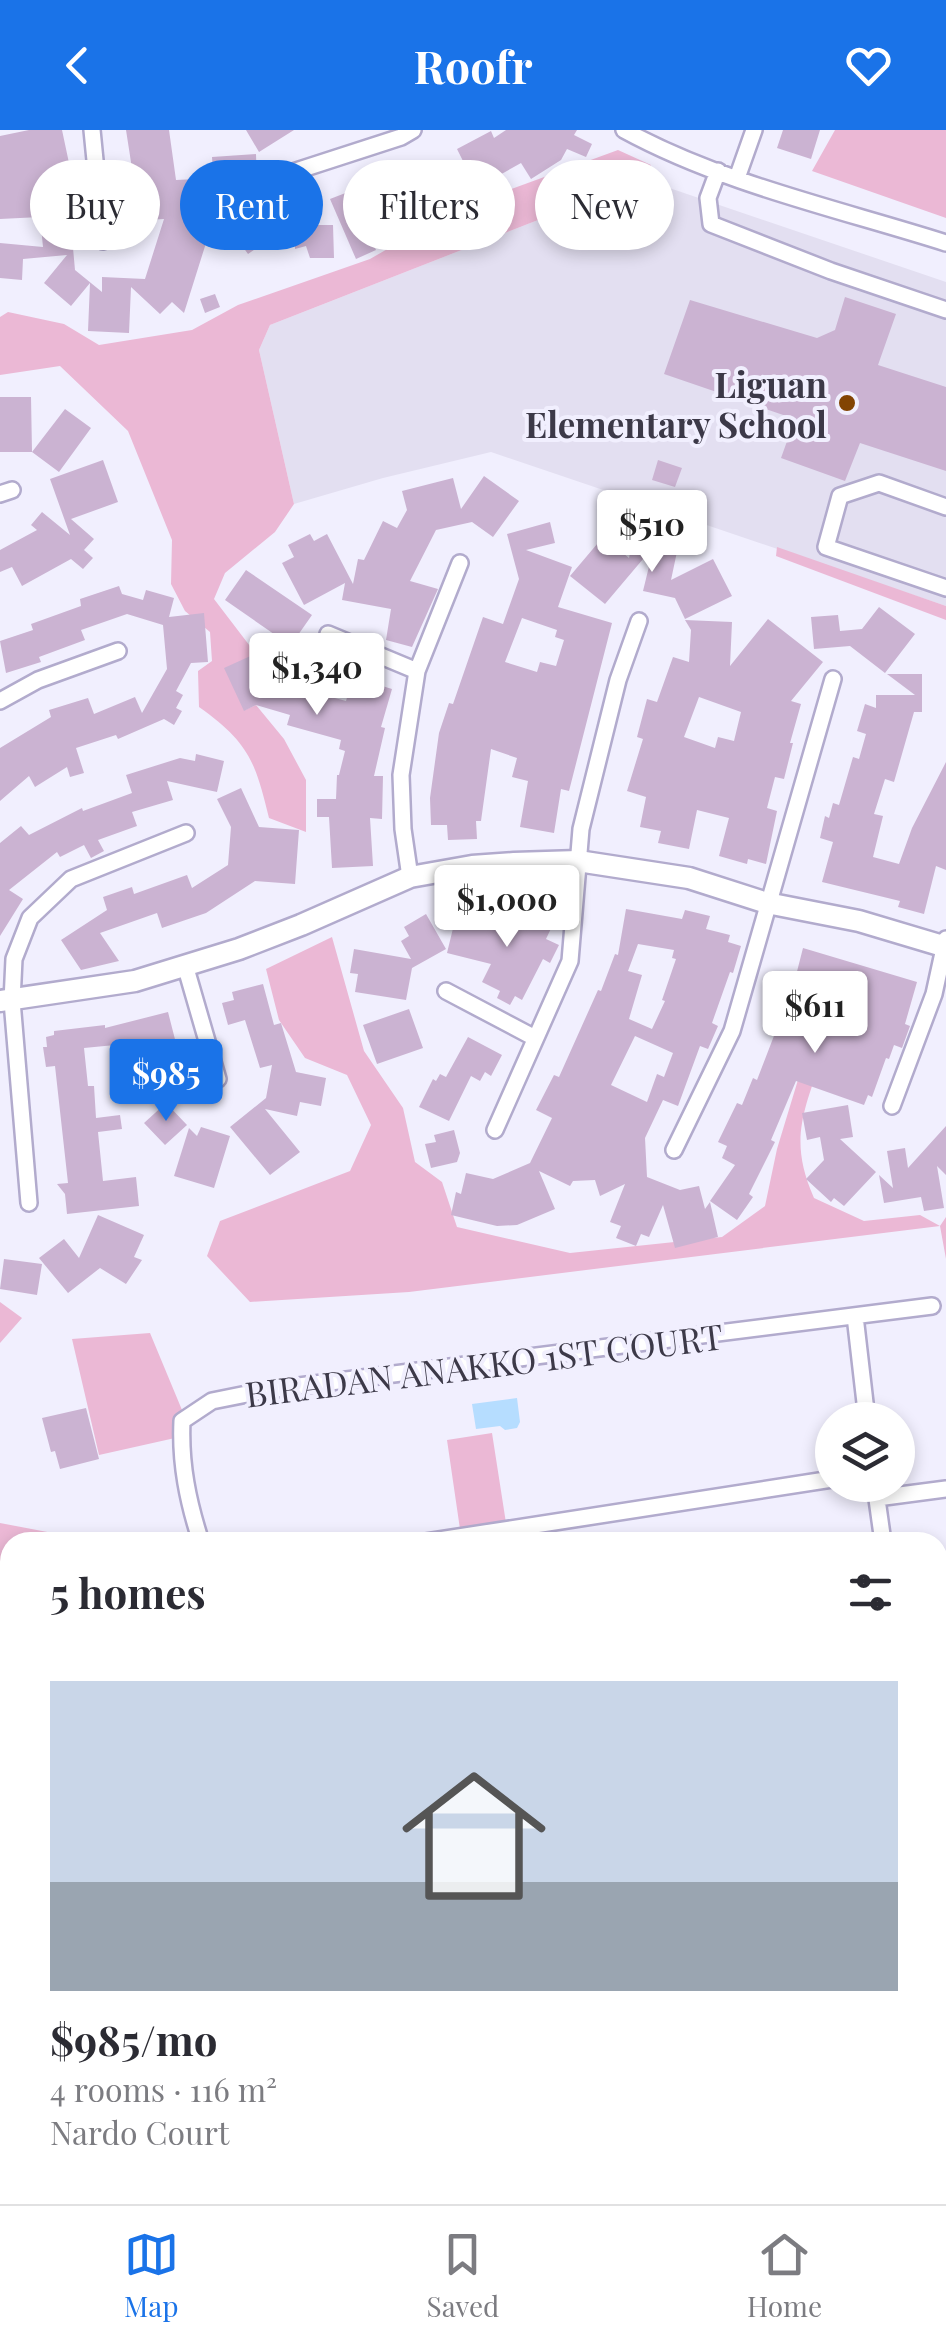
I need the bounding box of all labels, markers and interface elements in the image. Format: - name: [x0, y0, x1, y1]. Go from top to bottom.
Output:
- text: Roofr: [414, 35, 532, 95]
- icon: back: [50, 38, 105, 93]
- icon: heart: [841, 38, 896, 93]
- chip: Buy: [30, 160, 160, 250]
- chip: Rent: [180, 160, 323, 250]
- chip: Filters: [343, 160, 515, 250]
- chip: New: [535, 160, 674, 250]
- place label: Liguan Elementary School: [525, 360, 827, 447]
- marker: Liguan Elementary School: [836, 392, 858, 414]
- pin: $510: [593, 490, 711, 575]
- text: $510: [619, 501, 685, 544]
- pin: $1,340: [236, 633, 398, 718]
- text: $1,340: [271, 644, 363, 687]
- pin: $1,000: [426, 865, 588, 950]
- text: $1,000: [456, 876, 558, 919]
- pin: $611: [756, 971, 874, 1056]
- text: $611: [785, 982, 845, 1025]
- pin: $985: [107, 1039, 225, 1124]
- text: $985: [132, 1050, 200, 1093]
- street label: BIRADAN ANAKKO 1ST COURT: [242, 1311, 726, 1417]
- map controls: [815, 1402, 915, 1502]
- button: layers: [815, 1402, 915, 1502]
- text: 5 homes: [50, 1564, 206, 1620]
- icon: filters: [843, 1565, 898, 1620]
- icon: home: [384, 1746, 564, 1926]
- text: $985/mo: [50, 2011, 217, 2067]
- text: 4 rooms · 116 m²: [50, 2067, 277, 2110]
- text: Nardo Court: [50, 2110, 229, 2153]
- tab: Map: [124, 2227, 179, 2324]
- tab: Saved: [427, 2227, 499, 2324]
- tab: Home: [747, 2227, 822, 2324]

